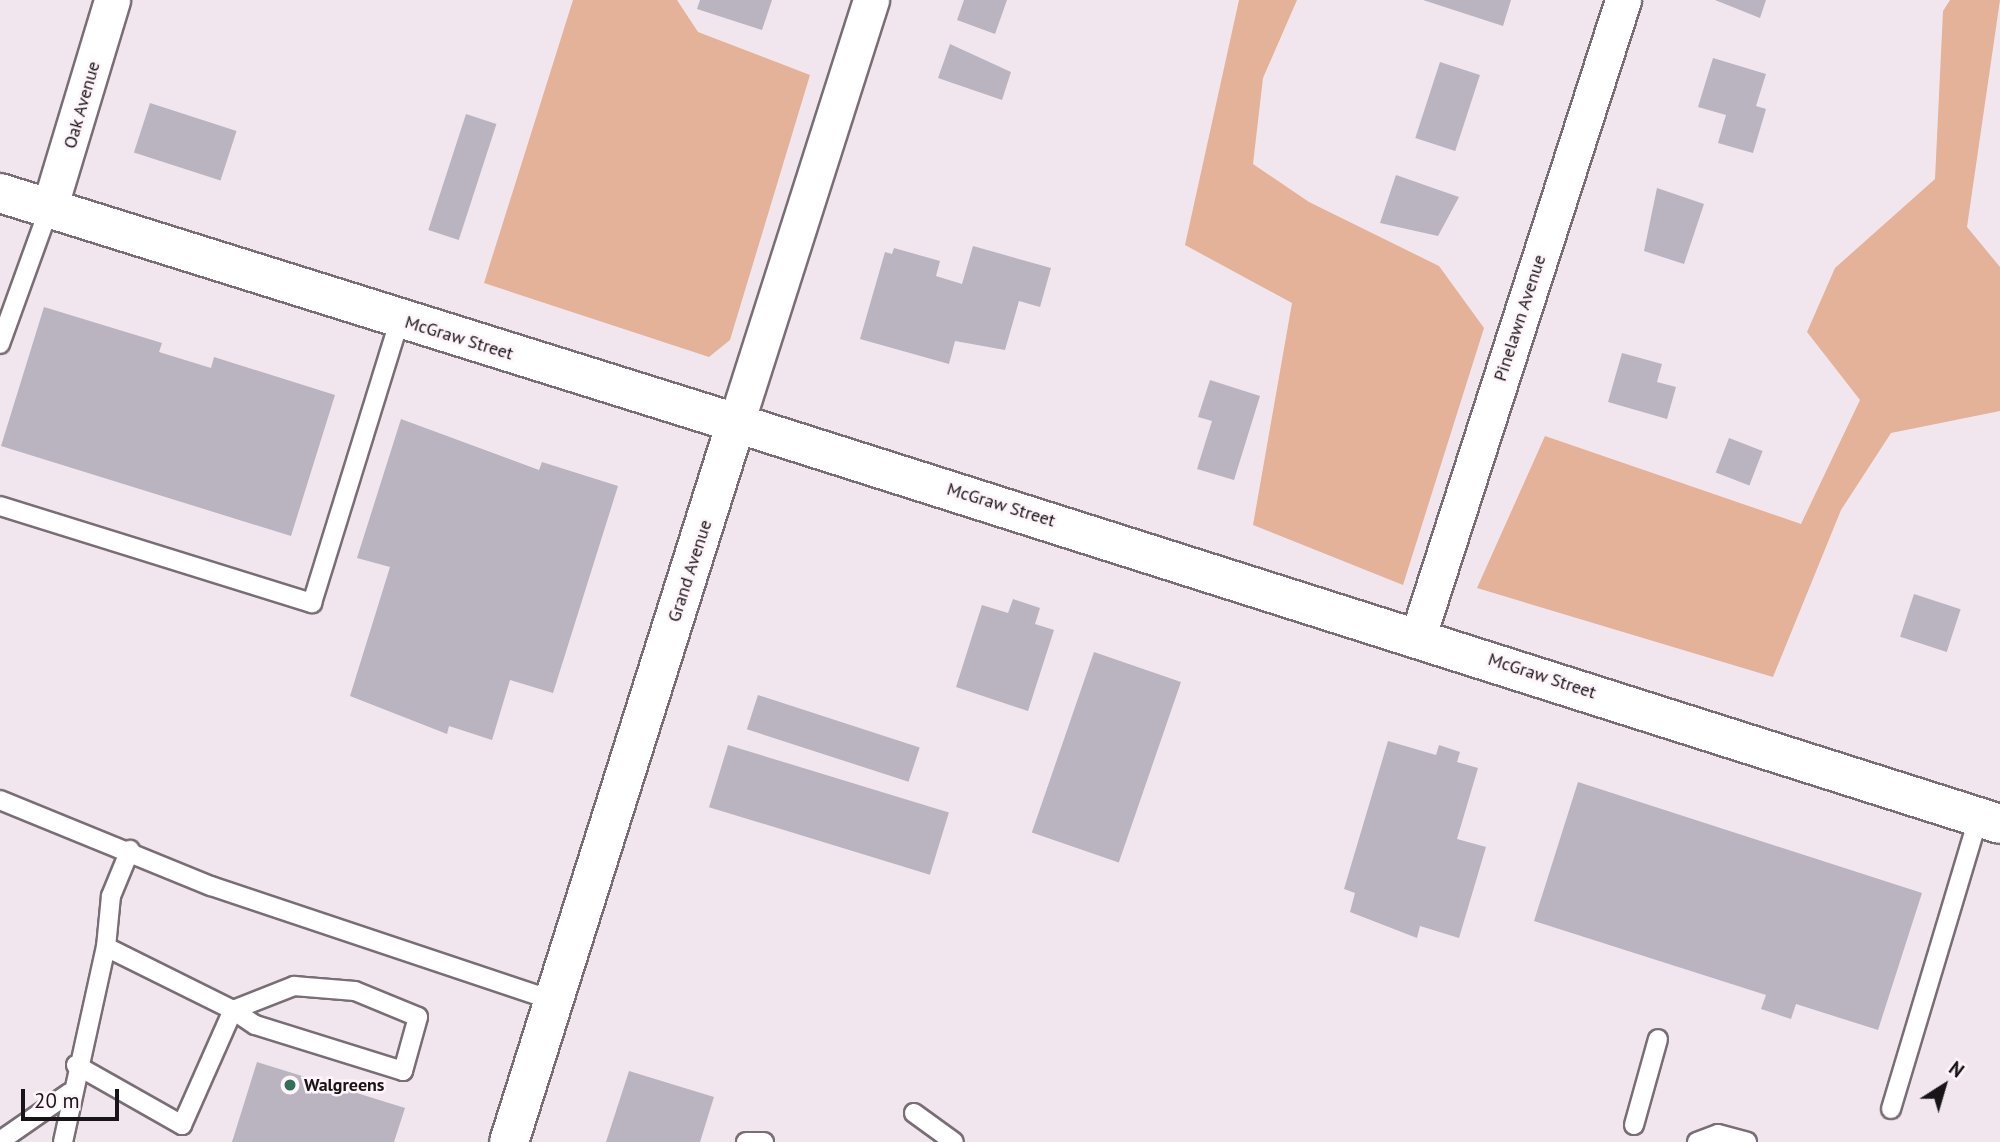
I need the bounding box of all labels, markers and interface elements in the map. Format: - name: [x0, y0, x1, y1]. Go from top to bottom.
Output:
- street label: Oak Avenue: [59, 58, 105, 152]
- street label: Pinelawn Avenue: [1489, 252, 1551, 384]
- street label: McGraw Street: [402, 311, 516, 365]
- street label: McGraw Street: [944, 478, 1058, 532]
- street label: Grand Avenue: [663, 517, 717, 625]
- street label: McGraw Street: [1485, 648, 1599, 704]
- north arrow: [1909, 1051, 1979, 1121]
- text: N: [1944, 1056, 1969, 1083]
- place label: Walgreens: [304, 1074, 384, 1096]
- scale bar: [24, 1076, 122, 1120]
- marker: Walgreens: [282, 1077, 298, 1093]
- text: 20 m: [34, 1087, 80, 1114]

